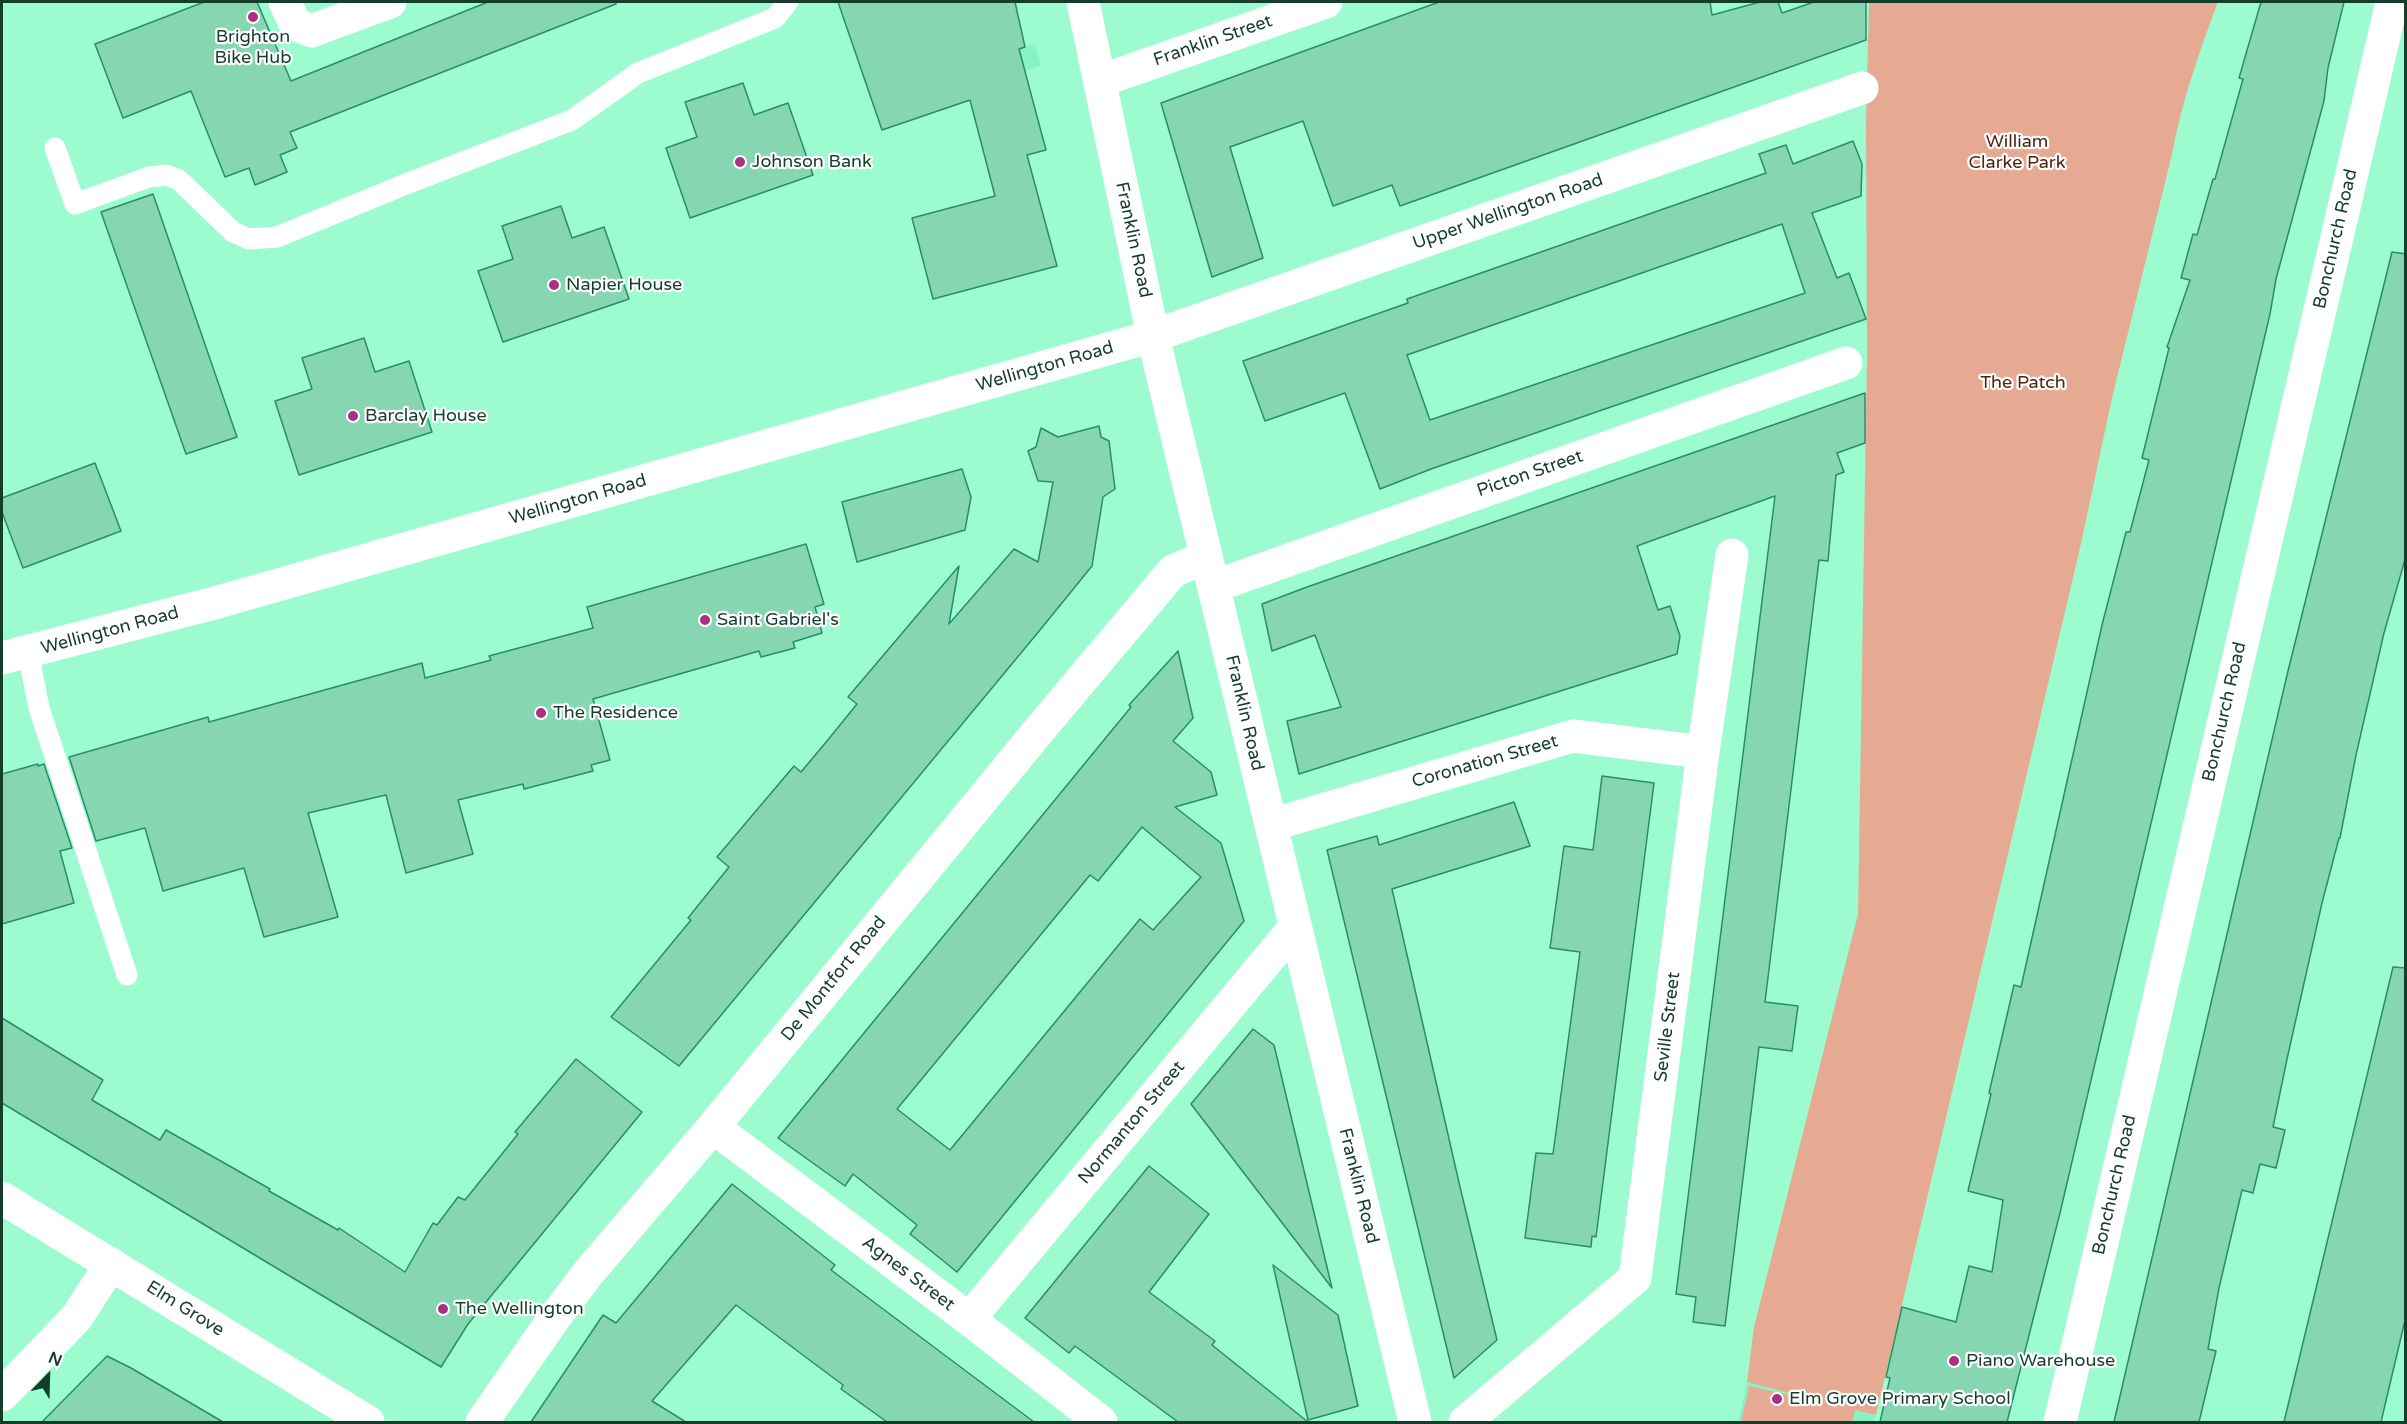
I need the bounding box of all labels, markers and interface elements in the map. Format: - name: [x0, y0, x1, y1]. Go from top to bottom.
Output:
- marker: Brighton Bike Hub: [246, 10, 260, 24]
- street label: Franklin Street: [1151, 11, 1275, 71]
- place label: Brighton Bike Hub: [214, 26, 292, 68]
- park label: William Clarke Park: [1969, 131, 2065, 174]
- place label: Johnson Bank: [752, 151, 872, 173]
- marker: Johnson Bank: [733, 155, 747, 169]
- street label: Bonchurch Road: [2309, 167, 2363, 311]
- street label: Upper Wellington Road: [1410, 169, 1606, 255]
- street label: Franklin Road: [1110, 180, 1156, 300]
- place label: Napier House: [566, 274, 682, 296]
- marker: Napier House: [547, 278, 561, 292]
- street label: Wellington Road: [974, 337, 1116, 397]
- park label: The Patch: [1980, 372, 2066, 394]
- place label: Barclay House: [365, 405, 487, 427]
- marker: Barclay House: [346, 409, 360, 423]
- street label: Picton Street: [1474, 446, 1586, 502]
- street label: Wellington Road: [507, 470, 649, 530]
- street label: Wellington Road: [39, 602, 181, 660]
- place label: Saint Gabriel's: [717, 609, 839, 631]
- marker: Saint Gabriel's: [698, 613, 712, 627]
- street label: Bonchurch Road: [2198, 640, 2252, 784]
- street label: Franklin Road: [1220, 653, 1268, 773]
- place label: The Residence: [553, 702, 678, 724]
- marker: The Residence: [534, 706, 548, 720]
- street label: Coronation Street: [1409, 731, 1561, 793]
- street label: De Montfort Road: [777, 912, 891, 1046]
- street label: Seville Street: [1651, 971, 1685, 1083]
- street label: Normanton Street: [1074, 1057, 1190, 1189]
- street label: Bonchurch Road: [2088, 1113, 2142, 1257]
- street label: Franklin Road: [1333, 1126, 1383, 1246]
- street label: Agnes Street: [857, 1232, 959, 1316]
- street label: Elm Grove: [142, 1277, 228, 1341]
- place label: The Wellington: [455, 1298, 584, 1320]
- marker: The Wellington: [436, 1302, 450, 1316]
- north arrow: [18, 1346, 78, 1406]
- text: N: [45, 1348, 65, 1371]
- place label: Piano Warehouse: [1966, 1350, 2115, 1372]
- marker: Piano Warehouse: [1947, 1354, 1961, 1368]
- place label: Elm Grove Primary School: [1789, 1388, 2011, 1410]
- marker: Elm Grove Primary School: [1770, 1392, 1784, 1406]

